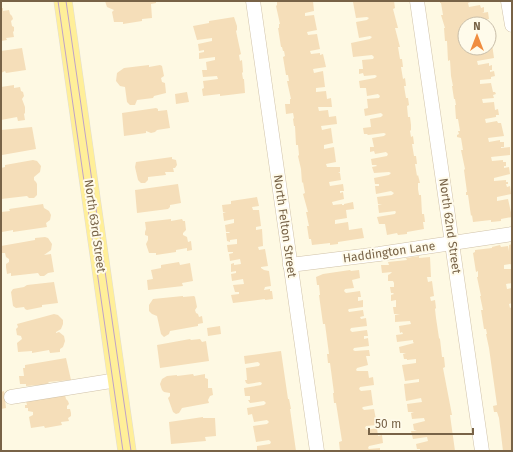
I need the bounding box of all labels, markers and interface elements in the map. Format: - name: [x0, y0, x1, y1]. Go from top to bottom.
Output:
- north arrow: [457, 16, 497, 56]
- text: N: [473, 20, 481, 33]
- street label: North Felton Street: [271, 174, 299, 279]
- street label: North 62nd Street: [436, 177, 464, 275]
- street label: North 63rd Street: [82, 179, 109, 274]
- street label: Haddington Lane: [342, 239, 436, 265]
- scale bar: [369, 410, 473, 436]
- text: 50 m: [375, 417, 401, 431]

